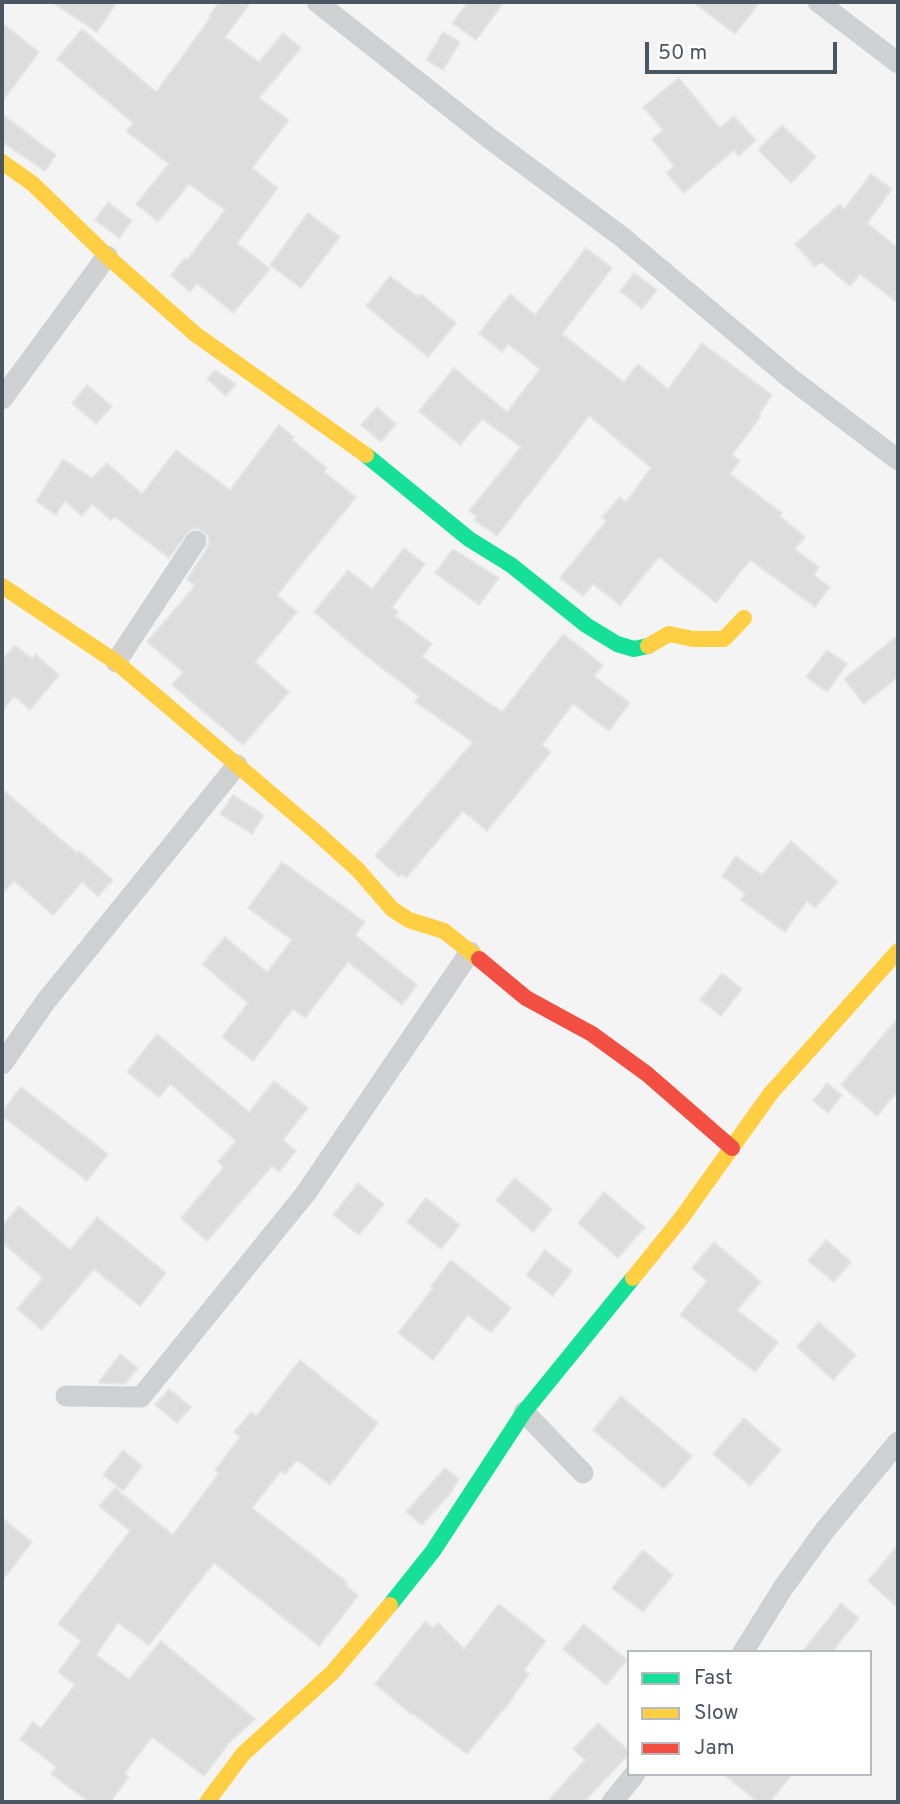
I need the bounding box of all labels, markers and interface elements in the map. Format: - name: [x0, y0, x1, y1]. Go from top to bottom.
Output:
- scale bar: [648, 28, 841, 72]
- text: 50 m: [658, 40, 707, 67]
- legend: [627, 1650, 872, 1776]
- text: Fast: [694, 1665, 733, 1692]
- text: Slow: [694, 1700, 739, 1727]
- text: Jam: [694, 1735, 735, 1762]

